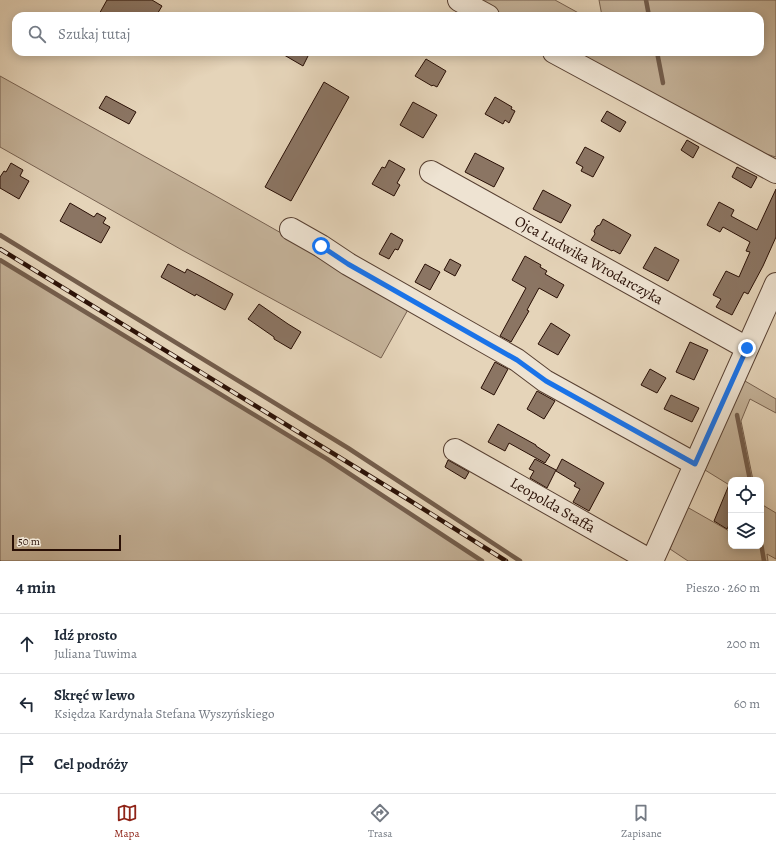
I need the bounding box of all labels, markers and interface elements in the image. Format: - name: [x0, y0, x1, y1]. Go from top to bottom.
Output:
- search box: [12, 12, 764, 56]
- icon: search: [26, 23, 48, 45]
- text: Szukaj tutaj: [58, 24, 131, 44]
- street label: Ojca Ludwika Wrodarczyka: [511, 211, 667, 309]
- route start: [312, 237, 330, 255]
- route end: [738, 339, 756, 357]
- street label: Leopolda Staffa: [507, 473, 599, 537]
- map controls: [728, 477, 764, 549]
- button: locate: [728, 477, 764, 513]
- button: layers: [728, 513, 764, 549]
- scale bar: [12, 533, 121, 552]
- text: 50 m: [18, 534, 40, 549]
- text: 4 min: [16, 576, 56, 599]
- text: Pieszo · 260 m: [686, 579, 760, 596]
- text: Idź prosto: [54, 625, 117, 645]
- icon: ahead: [16, 633, 38, 655]
- text: 200 m: [727, 635, 760, 652]
- text: Juliana Tuwima: [54, 645, 137, 662]
- text: Skręć w lewo: [54, 685, 135, 705]
- icon: left: [16, 693, 38, 715]
- text: 60 m: [734, 695, 760, 712]
- text: Księdza Kardynała Stefana Wyszyńskiego: [54, 705, 274, 722]
- icon: arrive: [16, 753, 38, 775]
- text: Cel podróży: [54, 754, 128, 774]
- tab: Mapa: [114, 802, 140, 841]
- tab: Trasa: [368, 802, 392, 841]
- tab: Zapisane: [621, 802, 662, 841]

